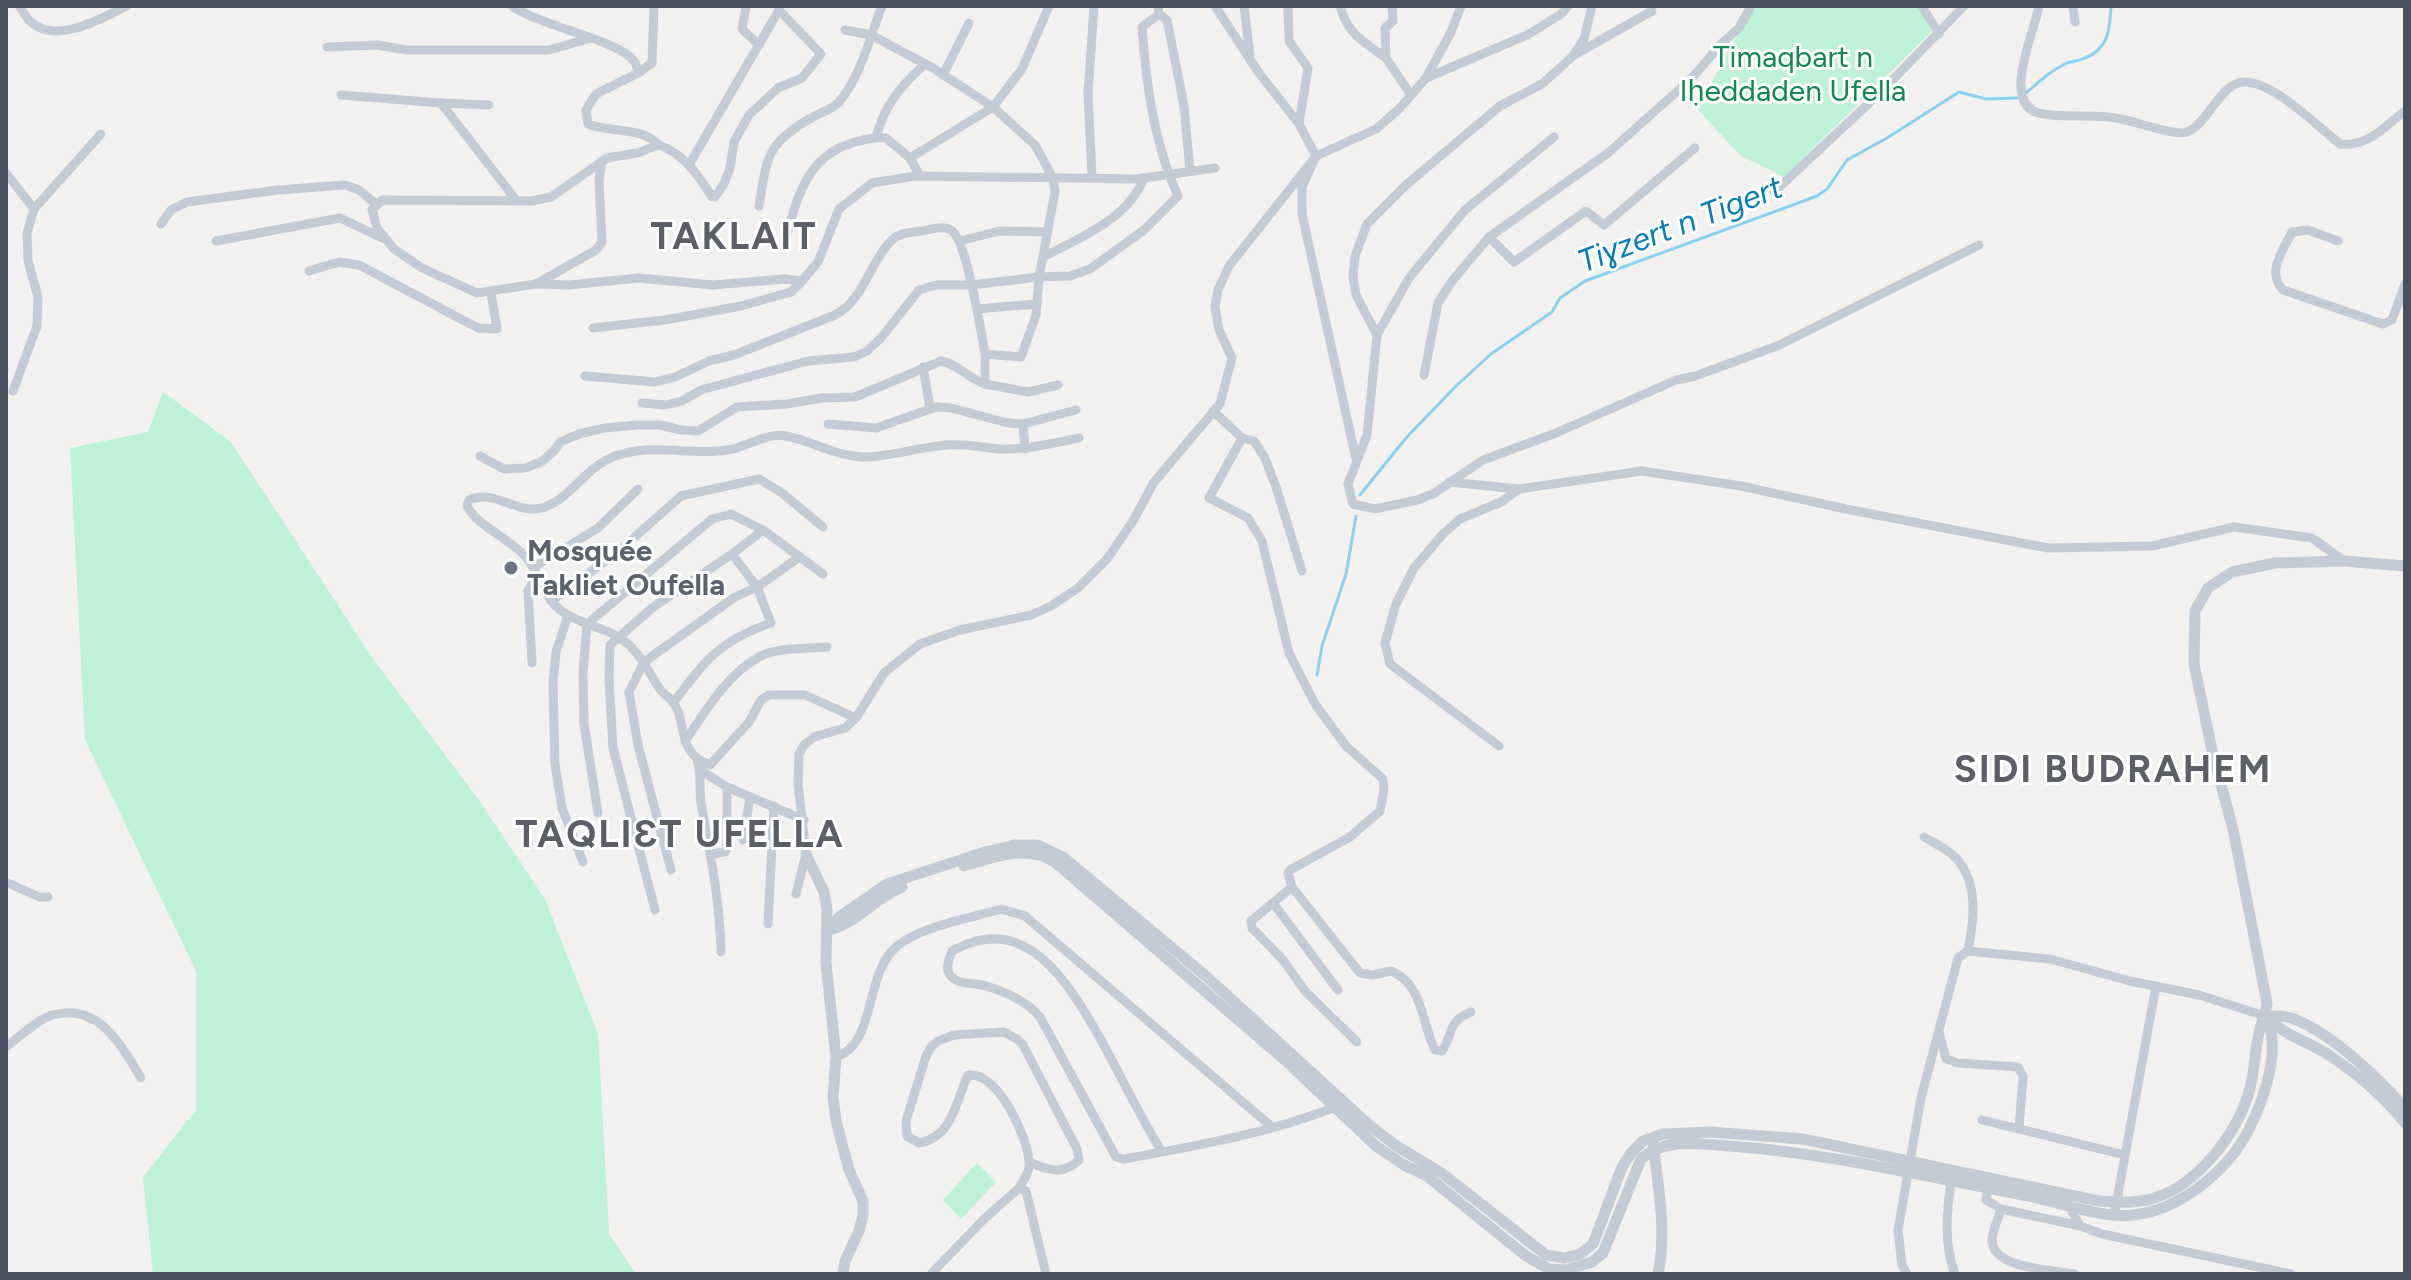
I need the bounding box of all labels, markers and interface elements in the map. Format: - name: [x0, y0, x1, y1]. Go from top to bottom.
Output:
- park label: Timaqbart n Iḥeddaden Ufella: [1680, 38, 1906, 109]
- water label: Tiɣzert n Tigert: [1572, 167, 1788, 280]
- district label: TAKLAIT: [651, 213, 817, 259]
- place label: Mosquée Takliet Oufella: [527, 532, 725, 603]
- marker: Mosquée Takliet Oufella: [502, 559, 520, 577]
- district label: SIDI BUDRAHEM: [1954, 746, 2272, 792]
- district label: TAQLIƐT UFELLA: [515, 811, 845, 857]

